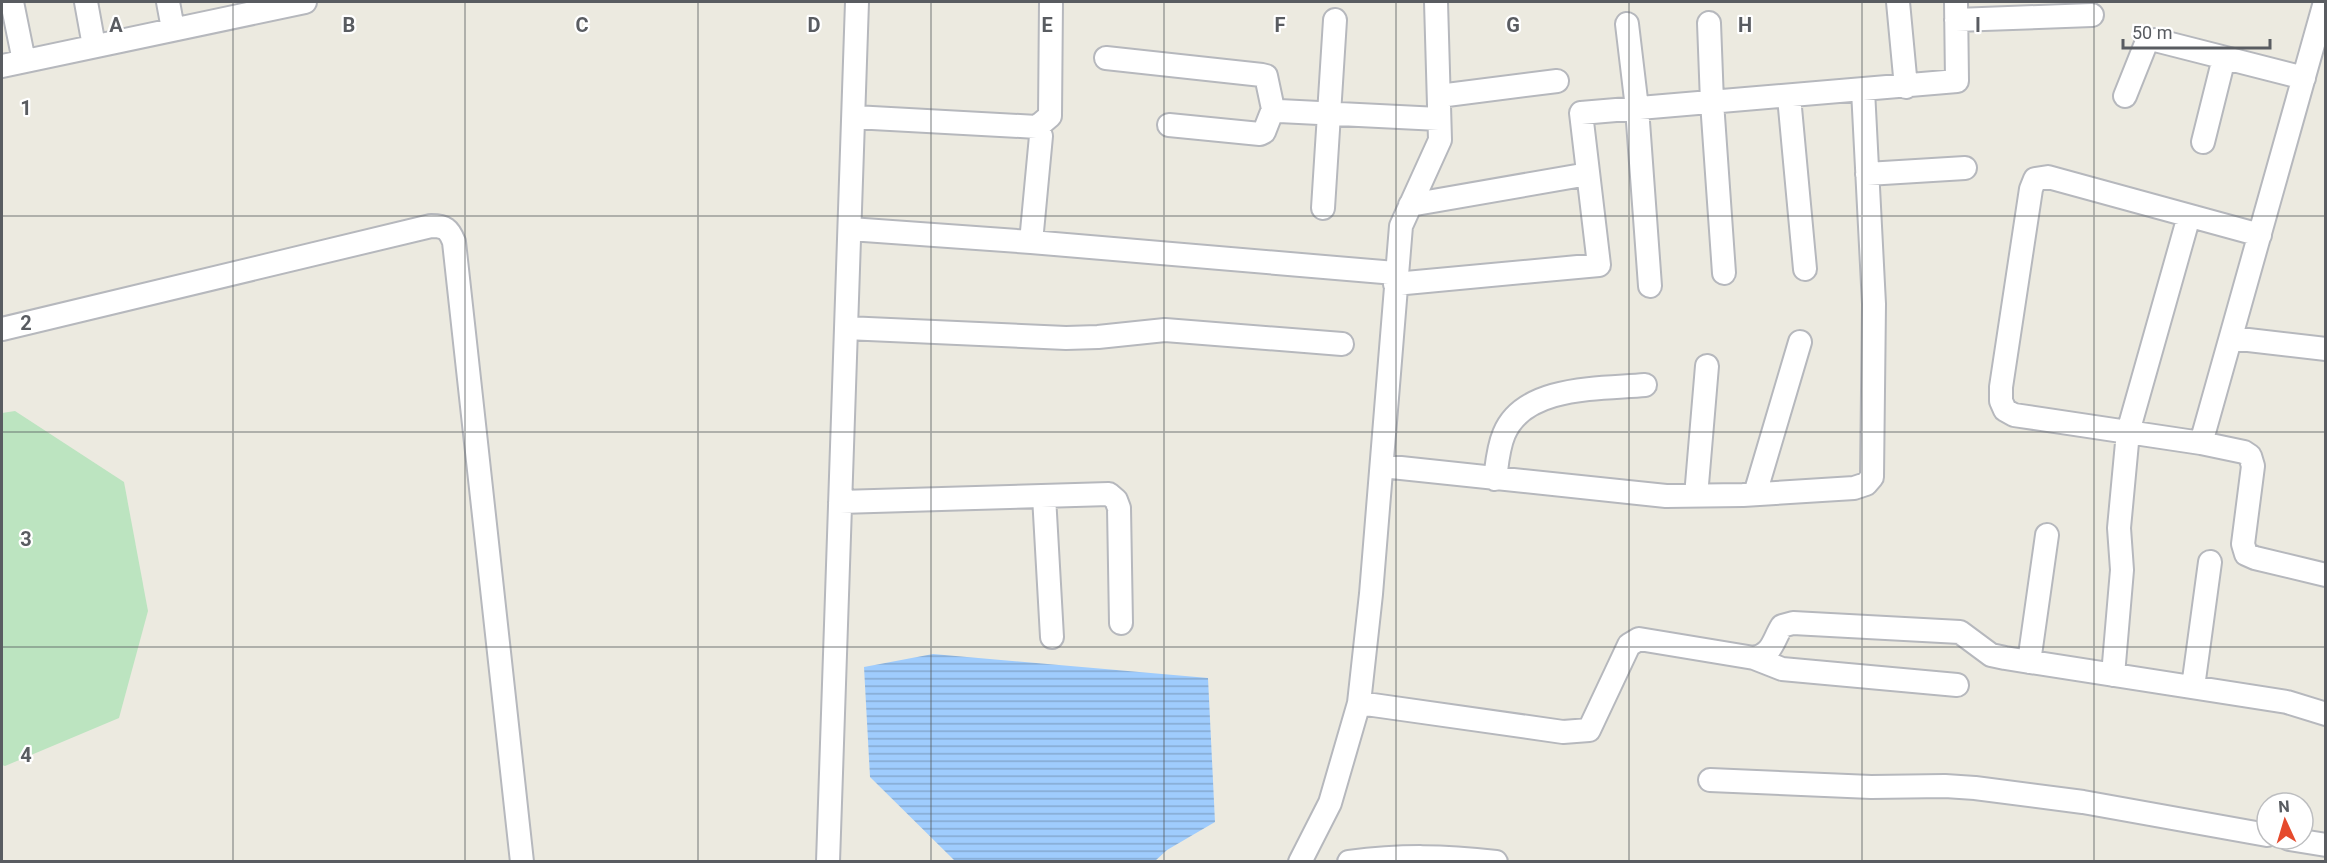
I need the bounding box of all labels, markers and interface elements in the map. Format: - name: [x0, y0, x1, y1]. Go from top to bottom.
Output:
- scale bar: [2123, 12, 2270, 50]
- text: A: [109, 13, 123, 37]
- text: B: [343, 13, 355, 37]
- text: C: [575, 13, 589, 37]
- text: D: [808, 13, 821, 37]
- text: E: [1041, 13, 1053, 37]
- text: F: [1275, 13, 1286, 37]
- text: G: [1506, 13, 1520, 37]
- text: H: [1738, 13, 1752, 37]
- text: I: [1975, 13, 1981, 37]
- text: 50 m: [2132, 22, 2172, 43]
- text: 1: [20, 96, 32, 120]
- text: 2: [20, 311, 32, 335]
- text: 3: [20, 527, 32, 551]
- text: 4: [20, 743, 32, 767]
- north arrow: [2255, 791, 2315, 851]
- text: N: [2278, 797, 2290, 816]

